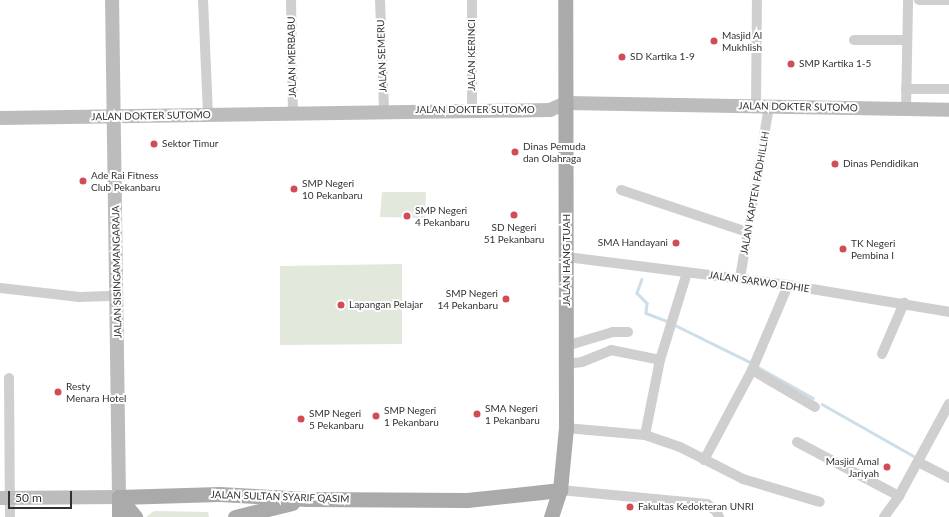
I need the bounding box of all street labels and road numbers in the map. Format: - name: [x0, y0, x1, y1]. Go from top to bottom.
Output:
- street label: JALAN MERBABU: [285, 16, 299, 98]
- street label: JALAN SEMERU: [375, 19, 389, 93]
- street label: JALAN KERINCI: [466, 19, 478, 91]
- street label: JALAN DOKTER SUTOMO: [738, 100, 858, 114]
- street label: JALAN DOKTER SUTOMO: [415, 104, 535, 116]
- street label: JALAN DOKTER SUTOMO: [91, 109, 211, 123]
- street label: JALAN KAPTEN FADHILLIH: [738, 130, 772, 256]
- street label: JALAN SISINGAMANGARAJA: [110, 206, 124, 338]
- street label: JALAN HANG TUAH: [561, 214, 573, 306]
- street label: JALAN SARWO EDHIE: [708, 269, 810, 295]
- street label: JALAN SULTAN SYARIF QASIM: [210, 489, 350, 505]

